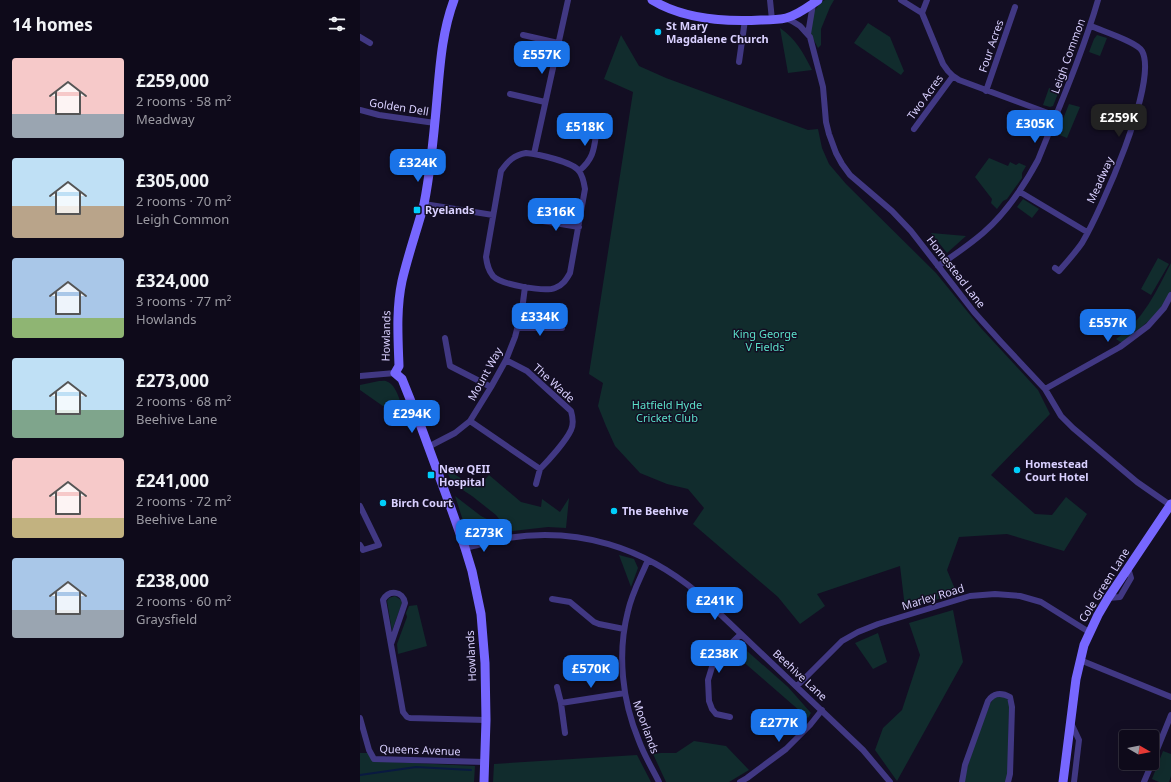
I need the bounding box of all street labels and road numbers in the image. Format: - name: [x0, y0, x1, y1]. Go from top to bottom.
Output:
- street label: Leigh Common: [1047, 16, 1088, 95]
- street label: Four Acres: [975, 18, 1007, 74]
- street label: Two Acres: [903, 71, 946, 122]
- street label: Golden Dell: [368, 94, 430, 119]
- street label: Meadway: [1083, 154, 1117, 205]
- street label: Homestead Lane: [924, 233, 989, 311]
- street label: Howlands: [378, 310, 393, 362]
- street label: Mount Way: [464, 344, 506, 403]
- street label: The Wade: [530, 360, 578, 405]
- street label: Cole Green Lane: [1075, 545, 1132, 625]
- street label: Marley Road: [900, 580, 966, 613]
- street label: Howlands: [462, 630, 479, 682]
- street label: Beehive Lane: [770, 646, 831, 704]
- street label: Moorlands: [630, 698, 663, 756]
- street label: Queens Avenue: [379, 741, 461, 758]

